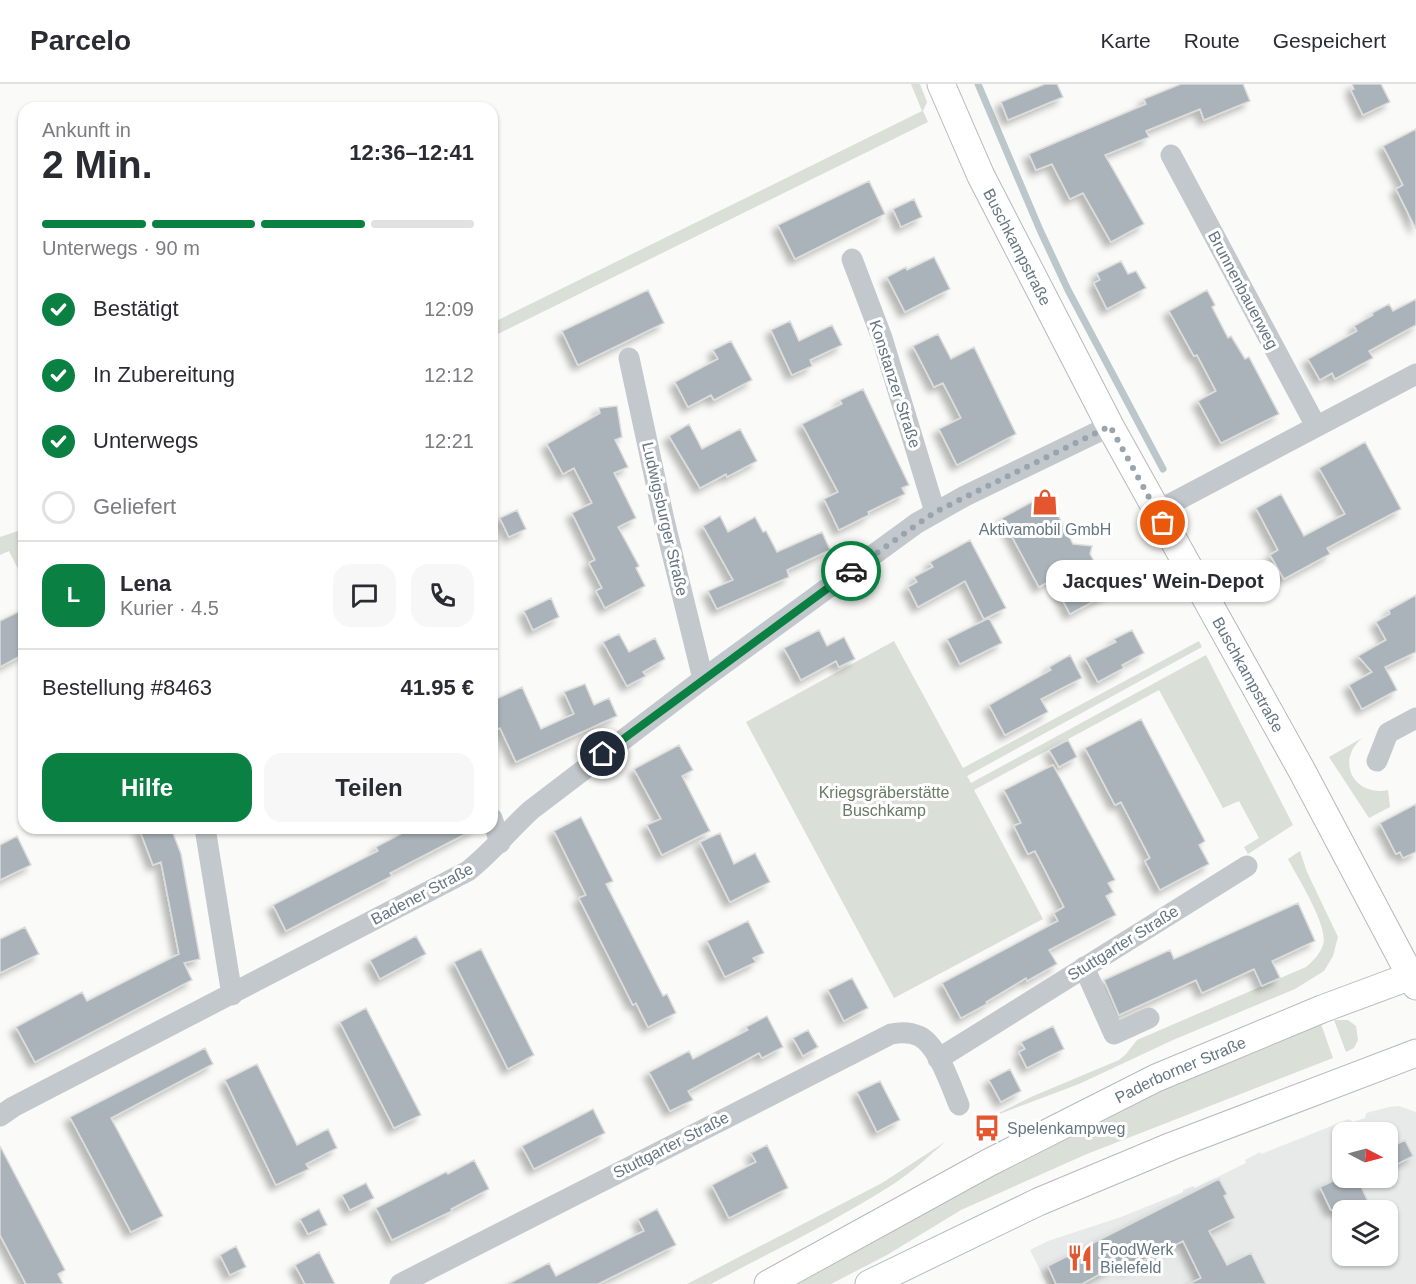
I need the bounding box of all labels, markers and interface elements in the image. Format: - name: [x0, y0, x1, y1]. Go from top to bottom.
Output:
- text: Parcelo: [30, 25, 131, 56]
- text: Karte: [1101, 29, 1151, 52]
- text: Route: [1184, 29, 1240, 52]
- text: Gespeichert: [1273, 29, 1386, 52]
- text: Ankunft in: [42, 119, 131, 141]
- text: 12:36–12:41: [349, 140, 474, 165]
- text: 2 Min.: [42, 143, 153, 186]
- street label: Buschkampstraße: [980, 186, 1055, 308]
- street label: Brunnenbauerweg: [1205, 228, 1281, 352]
- text: Unterwegs · 90 m: [42, 237, 200, 259]
- icon: check: [42, 293, 75, 326]
- text: Bestätigt: [93, 296, 179, 321]
- text: 12:09: [424, 298, 474, 320]
- street label: Konstanzer Straße: [866, 318, 924, 450]
- icon: check: [42, 359, 75, 392]
- text: In Zubereitung: [93, 362, 235, 387]
- text: 12:12: [424, 364, 474, 386]
- icon: check: [42, 425, 75, 458]
- text: Unterwegs: [93, 428, 198, 453]
- text: 12:21: [424, 430, 474, 452]
- street label: Ludwigsburger Straße: [639, 440, 691, 598]
- shop icon: Aktivamobil GmbH: [1030, 487, 1060, 517]
- text: Geliefert: [93, 494, 176, 519]
- pin: [1137, 497, 1188, 548]
- icon: bag: [1146, 506, 1179, 539]
- place label: Aktivamobil GmbH: [979, 521, 1111, 538]
- courier: [821, 541, 881, 601]
- icon: car: [835, 555, 868, 588]
- callout: Jacques' Wein-Depot: [1046, 559, 1280, 601]
- button: chat: [333, 564, 396, 627]
- button: phone: [411, 564, 474, 627]
- text: Jacques' Wein-Depot: [1062, 570, 1264, 592]
- text: Lena: [120, 571, 171, 596]
- text: L: [67, 582, 80, 607]
- text: Kurier · 4.5: [120, 597, 219, 619]
- street label: Buschkampstraße: [1210, 614, 1287, 735]
- text: Bestellung #8463: [42, 675, 212, 700]
- text: 41.95 €: [401, 675, 474, 700]
- pin: [577, 728, 628, 779]
- icon: home: [586, 737, 619, 770]
- button: Hilfe: [42, 753, 252, 822]
- button: Teilen: [264, 753, 474, 822]
- park label: Kriegsgräberstätte Buschkamp: [819, 784, 949, 819]
- street label: Badener Straße: [368, 860, 476, 928]
- street label: Stuttgarter Straße: [1065, 902, 1182, 984]
- street label: Paderborner Straße: [1112, 1033, 1248, 1106]
- street label: Stuttgarter Straße: [610, 1109, 732, 1181]
- bus stop icon: Spelenkampweg: [972, 1113, 1002, 1143]
- place label: Spelenkampweg: [1007, 1120, 1125, 1137]
- north arrow: [1332, 1122, 1398, 1188]
- map controls: [1332, 1122, 1398, 1266]
- button: layers: [1332, 1200, 1398, 1266]
- place label: FoodWerk Bielefeld: [1100, 1241, 1175, 1276]
- restaurant icon: FoodWerk Bielefeld: [1065, 1243, 1095, 1273]

